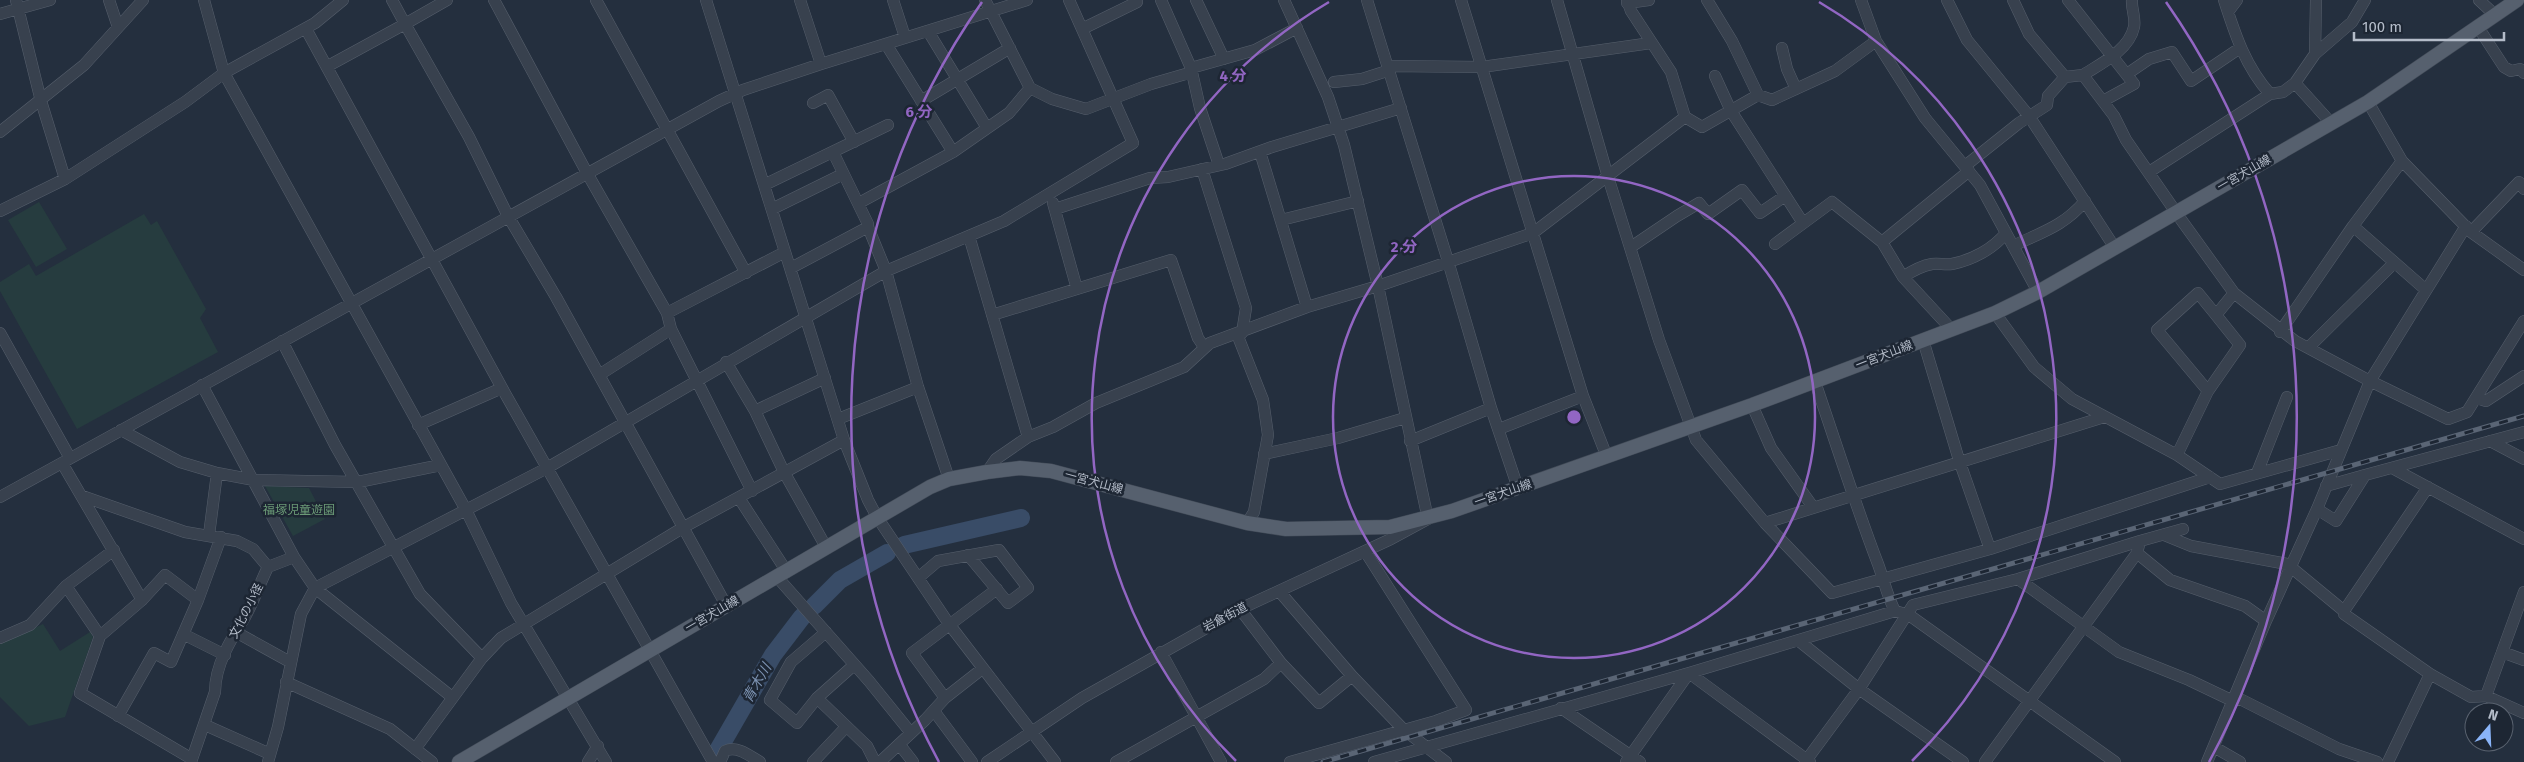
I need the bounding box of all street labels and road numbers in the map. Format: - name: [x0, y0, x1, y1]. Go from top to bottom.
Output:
- street label: 一宮犬山線: [2215, 152, 2273, 194]
- street label: 一宮犬山線: [1853, 338, 1915, 372]
- street label: 一宮犬山線: [1063, 467, 1125, 497]
- street label: 一宮犬山線: [1472, 477, 1534, 509]
- street label: 文化の小径: [226, 581, 266, 641]
- street label: 一宮犬山線: [683, 593, 741, 635]
- street label: 岩倉街道: [1201, 600, 1249, 634]

